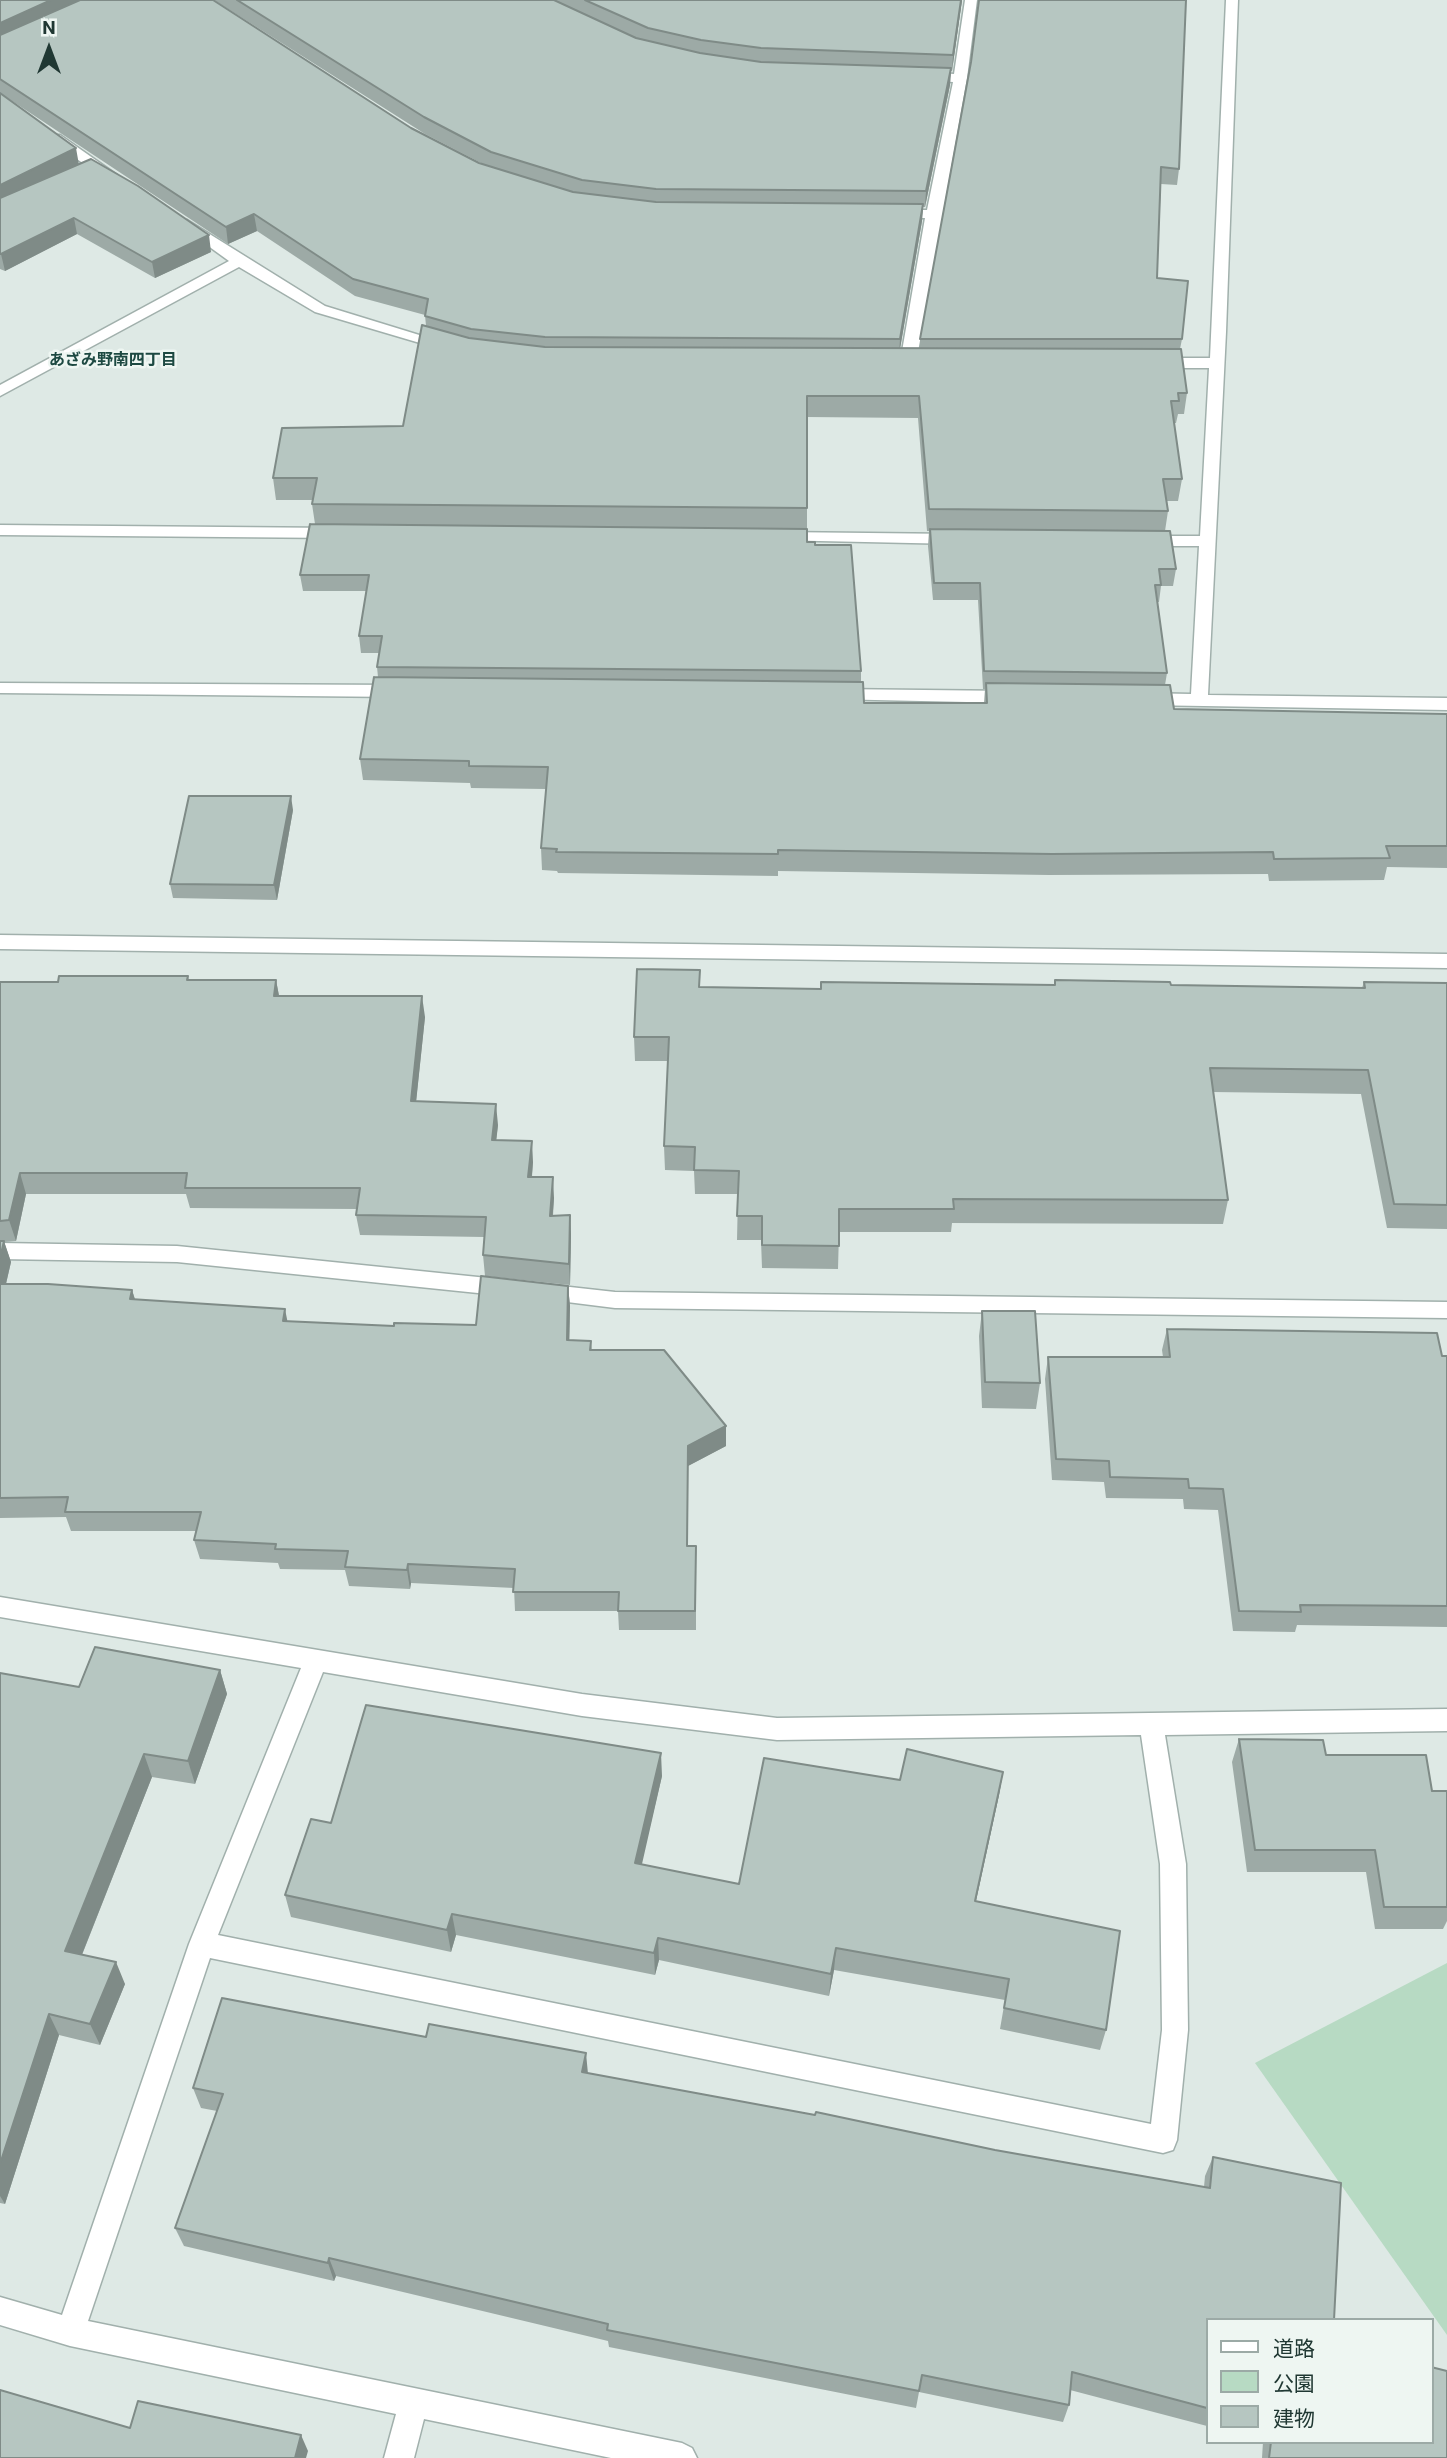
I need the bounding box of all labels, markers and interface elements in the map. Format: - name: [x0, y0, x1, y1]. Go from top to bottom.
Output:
- north arrow: [14, 14, 84, 84]
- text: N: [42, 16, 56, 39]
- district label: あざみ野南四丁目: [49, 351, 177, 371]
- legend: [1206, 2318, 1433, 2444]
- text: 道路: [1273, 2337, 1315, 2361]
- text: 公園: [1273, 2372, 1315, 2396]
- text: 建物: [1273, 2407, 1315, 2431]

